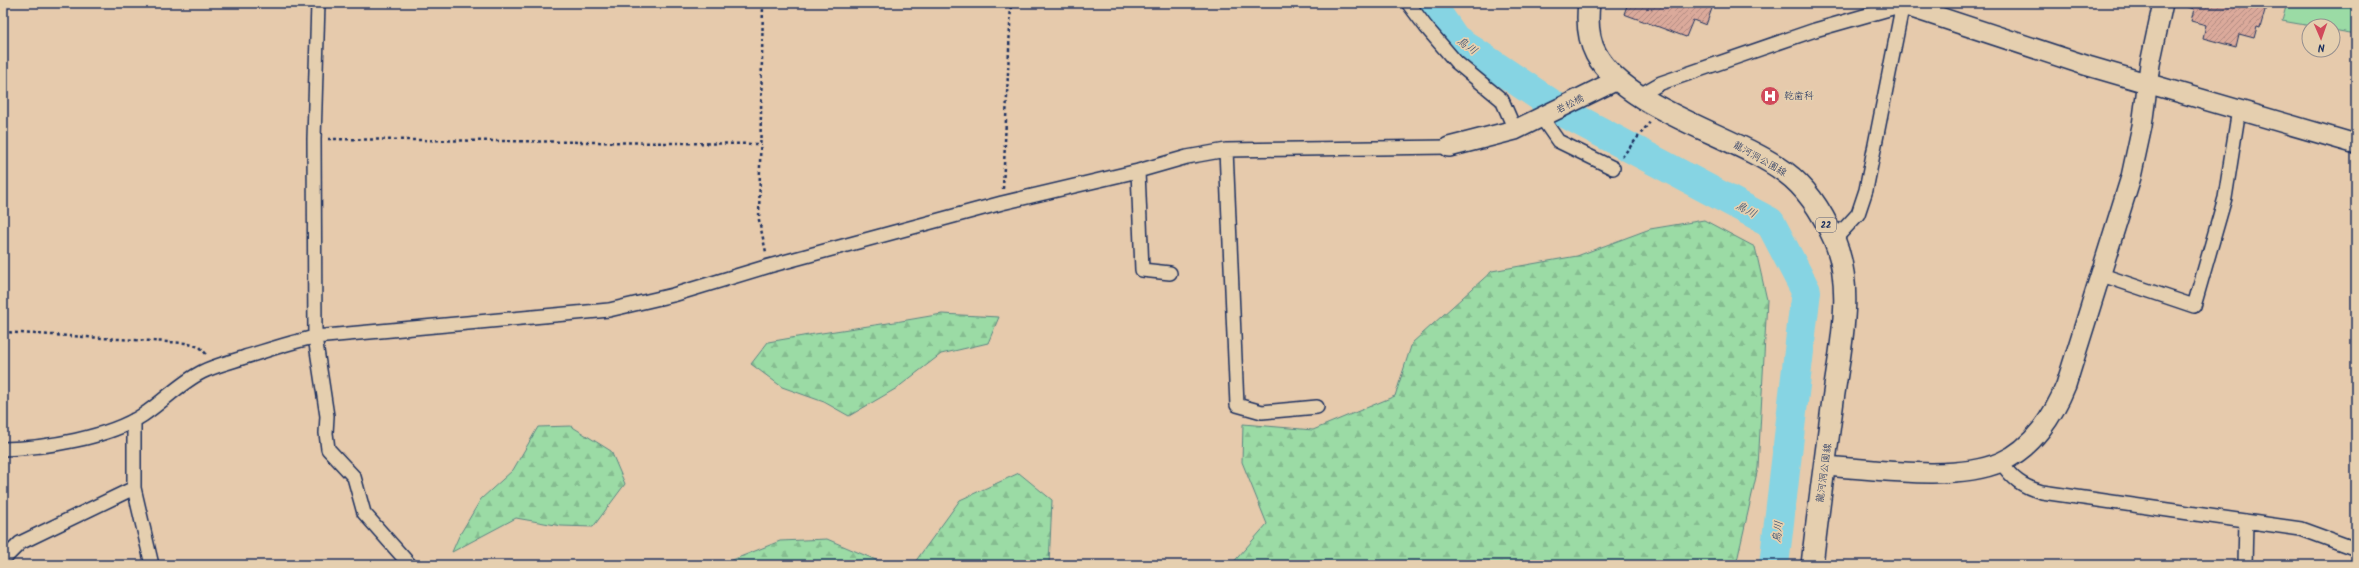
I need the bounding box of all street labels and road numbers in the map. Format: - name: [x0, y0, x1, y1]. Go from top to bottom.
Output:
- street label: 岩松橋: [1553, 90, 1587, 118]
- street label: 龍河洞公園線: [1730, 137, 1790, 181]
- road number: 22: [1816, 218, 1836, 232]
- street label: 龍河洞公園線: [1812, 442, 1836, 504]

